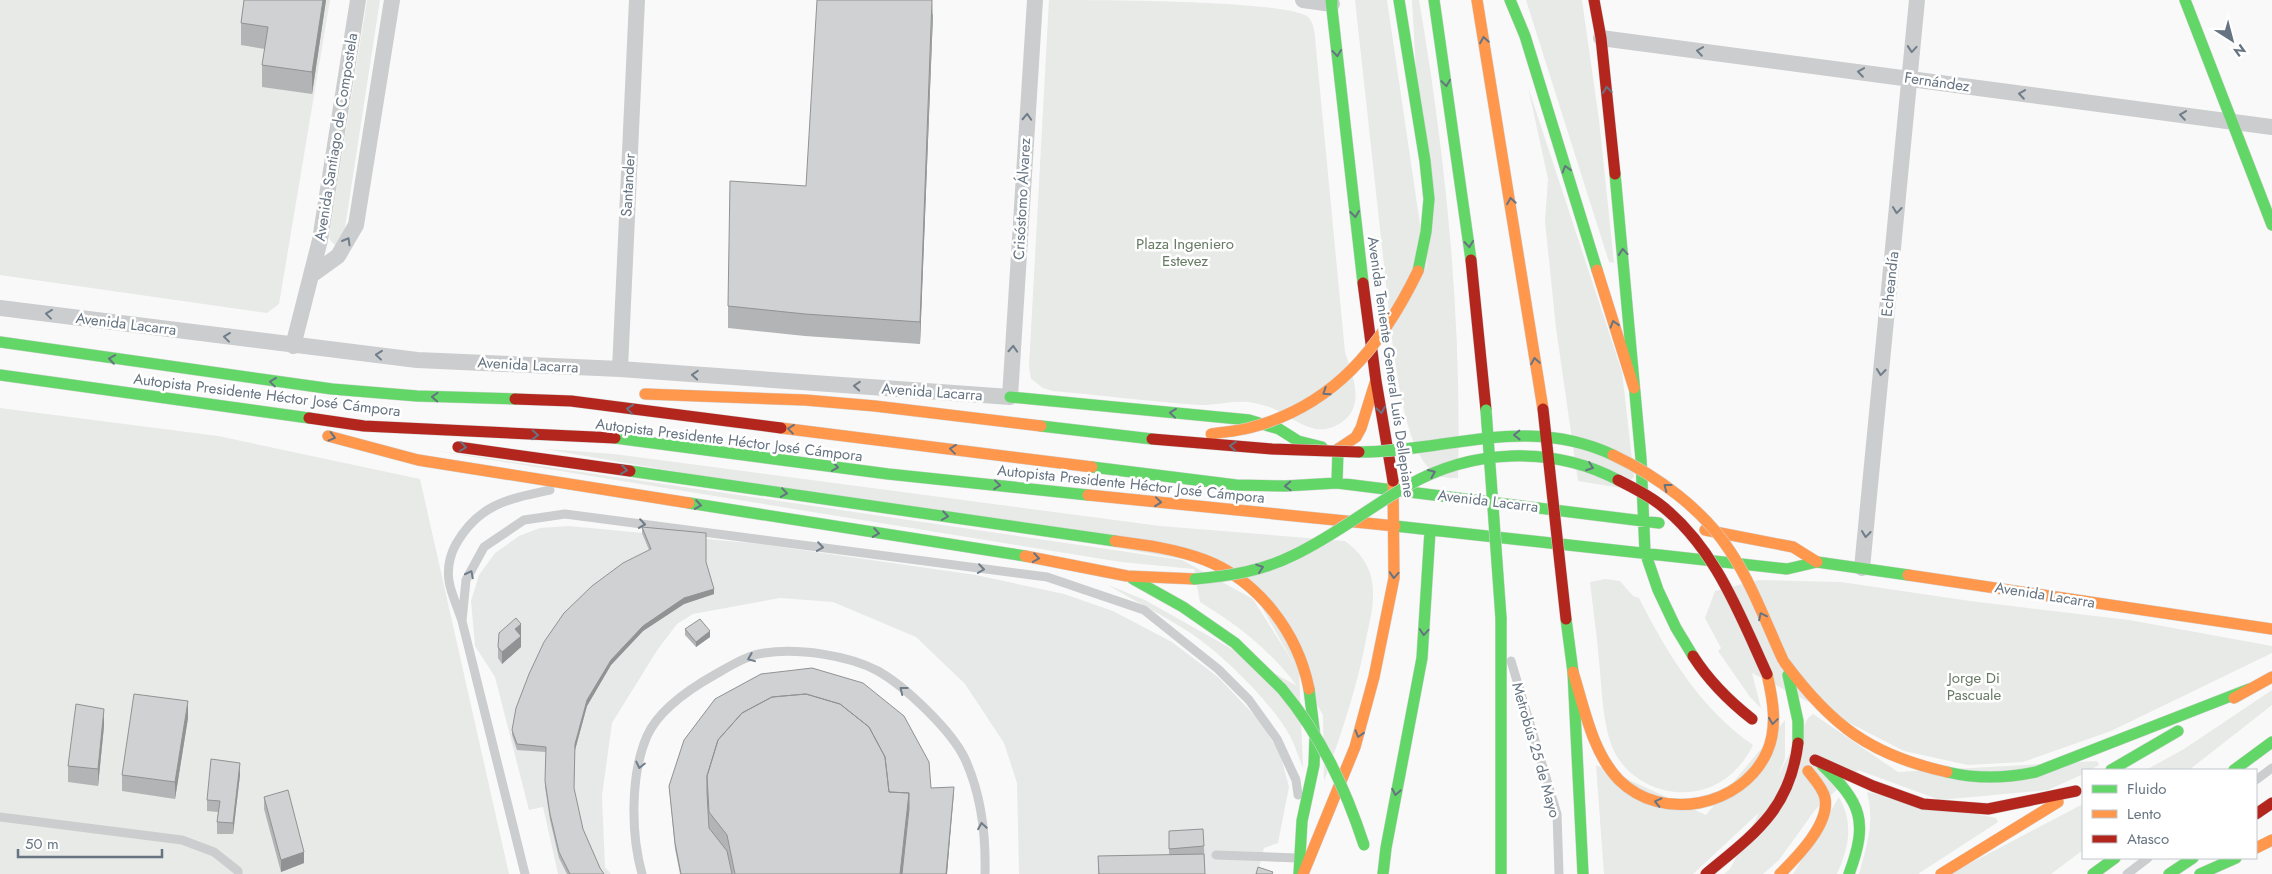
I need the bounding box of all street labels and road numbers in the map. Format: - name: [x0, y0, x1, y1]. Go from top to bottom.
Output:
- street label: Avenida Santiago de Compostela: [309, 31, 363, 243]
- street label: Fernández: [1903, 67, 1971, 97]
- street label: Crisóstomo Álvarez: [1008, 137, 1036, 261]
- street label: Santander: [615, 152, 641, 217]
- street label: Avenida Teniente General Luís Dellepiane: [1362, 235, 1420, 499]
- street label: Echeandía: [1876, 250, 1904, 318]
- street label: Avenida Lacarra: [74, 307, 178, 341]
- street label: Avenida Lacarra: [477, 351, 579, 379]
- street label: Autopista Presidente Héctor José Cámpora: [132, 368, 402, 422]
- street label: Avenida Lacarra: [881, 377, 983, 407]
- street label: Autopista Presidente Héctor José Cámpora: [594, 413, 864, 467]
- street label: Autopista Presidente Héctor José Cámpora: [996, 459, 1266, 509]
- street label: Avenida Lacarra: [1436, 484, 1540, 518]
- street label: Avenida Lacarra: [1993, 576, 2097, 614]
- street label: Metrobús 25 de Mayo: [1506, 680, 1566, 820]

